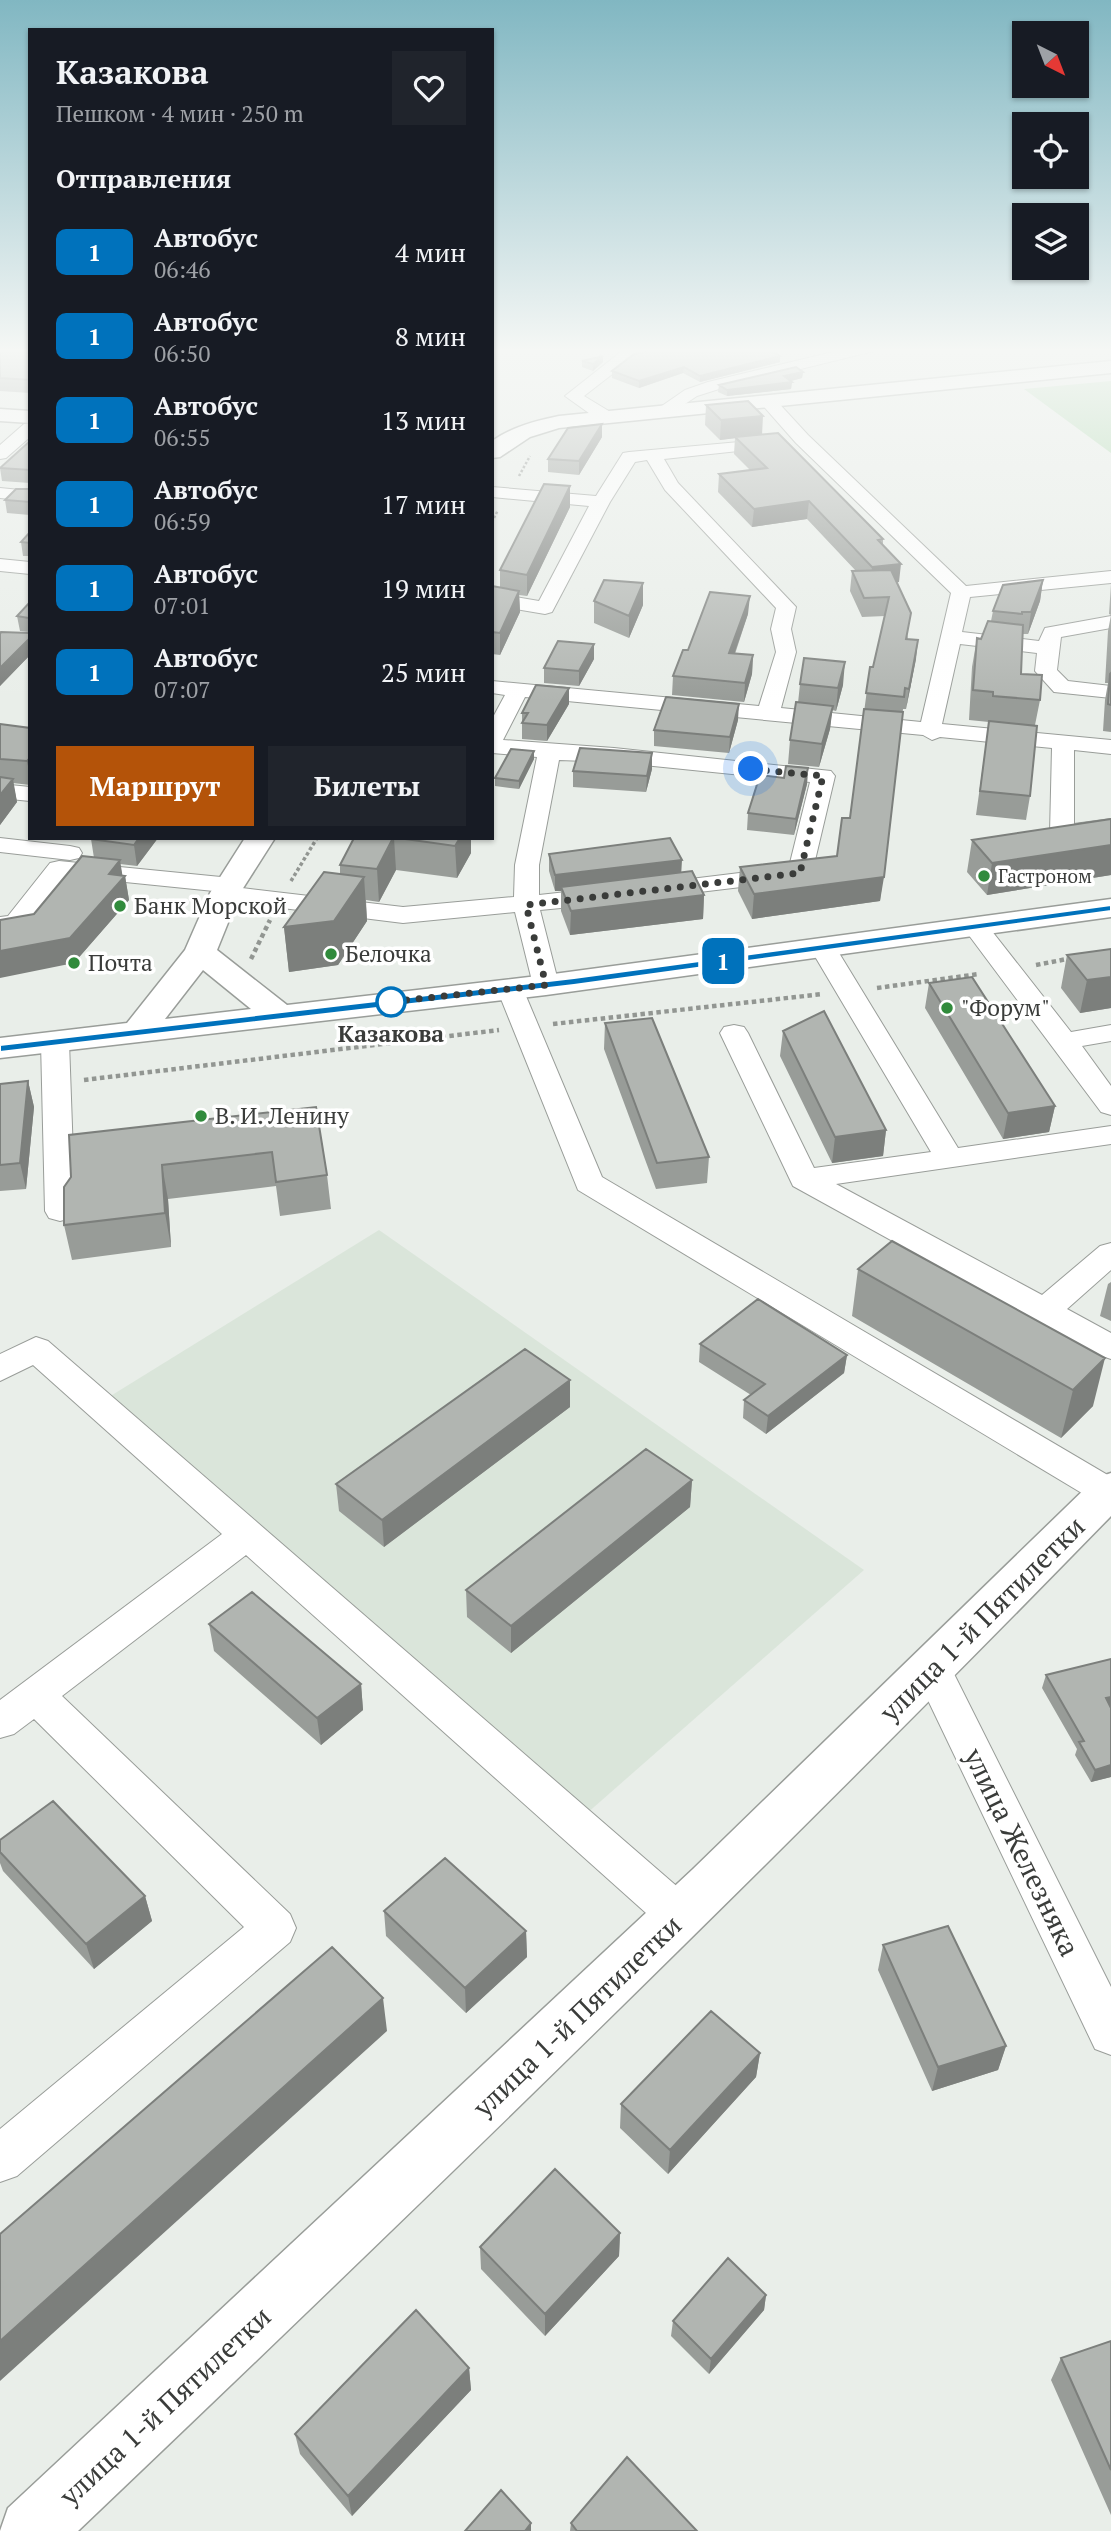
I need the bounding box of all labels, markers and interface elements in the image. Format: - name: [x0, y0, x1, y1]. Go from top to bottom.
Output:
- north arrow: [1012, 21, 1088, 98]
- map controls: [1012, 21, 1089, 280]
- text: Казакова: [56, 50, 209, 93]
- button: heart: [392, 51, 466, 125]
- text: Пешком · 4 мин · 250 m: [56, 98, 303, 129]
- button: locate: [1012, 112, 1089, 189]
- text: Отправления: [56, 161, 231, 195]
- button: layers: [1012, 203, 1089, 280]
- text: Автобус: [154, 220, 258, 254]
- text: 4 мин: [395, 235, 466, 269]
- text: 1: [88, 236, 101, 268]
- text: 06:46: [154, 254, 211, 285]
- text: Автобус: [154, 304, 258, 338]
- text: 8 мин: [395, 319, 466, 353]
- text: 1: [88, 320, 101, 352]
- text: 06:50: [154, 338, 211, 369]
- text: Автобус: [154, 388, 258, 422]
- text: 13 мин: [381, 403, 466, 437]
- text: 1: [88, 404, 101, 436]
- text: 06:55: [154, 422, 211, 453]
- text: Автобус: [154, 472, 258, 506]
- text: 17 мин: [381, 487, 466, 521]
- text: 1: [88, 488, 101, 520]
- text: 06:59: [154, 506, 211, 537]
- text: Автобус: [154, 556, 258, 590]
- text: 19 мин: [381, 571, 466, 605]
- text: 1: [88, 572, 101, 604]
- text: 07:01: [154, 590, 211, 621]
- text: Автобус: [154, 640, 258, 674]
- text: 25 мин: [381, 655, 466, 689]
- text: 1: [88, 656, 101, 688]
- text: 07:07: [154, 674, 211, 705]
- button: Маршрут: [56, 746, 254, 826]
- button: Билеты: [268, 746, 466, 826]
- your location: [733, 751, 768, 786]
- place label: Гастроном: [998, 863, 1092, 888]
- marker: Гастроном: [976, 868, 992, 884]
- place label: Банк Морской: [134, 890, 287, 921]
- marker: Банк Морской: [112, 898, 128, 914]
- place label: Белочка: [345, 938, 432, 969]
- line badge: 1: [700, 938, 746, 984]
- text: 1: [716, 945, 730, 977]
- marker: Белочка: [323, 946, 339, 962]
- place label: Почта: [88, 947, 153, 978]
- marker: Почта: [66, 955, 82, 971]
- marker: Казакова: [376, 987, 406, 1017]
- place label: "Форум": [961, 992, 1050, 1023]
- marker: "Форум": [939, 1000, 955, 1016]
- place label: Казакова: [338, 1018, 444, 1049]
- place label: В. И. Ленину: [215, 1100, 349, 1131]
- marker: В. И. Ленину: [193, 1108, 209, 1124]
- street label: улица 1-й Пятилетки: [870, 1508, 1092, 1730]
- street label: улица Железняка: [956, 1741, 1089, 1962]
- street label: улица 1-й Пятилетки: [464, 1906, 689, 2126]
- street label: улица 1-й Пятилетки: [50, 2298, 278, 2514]

